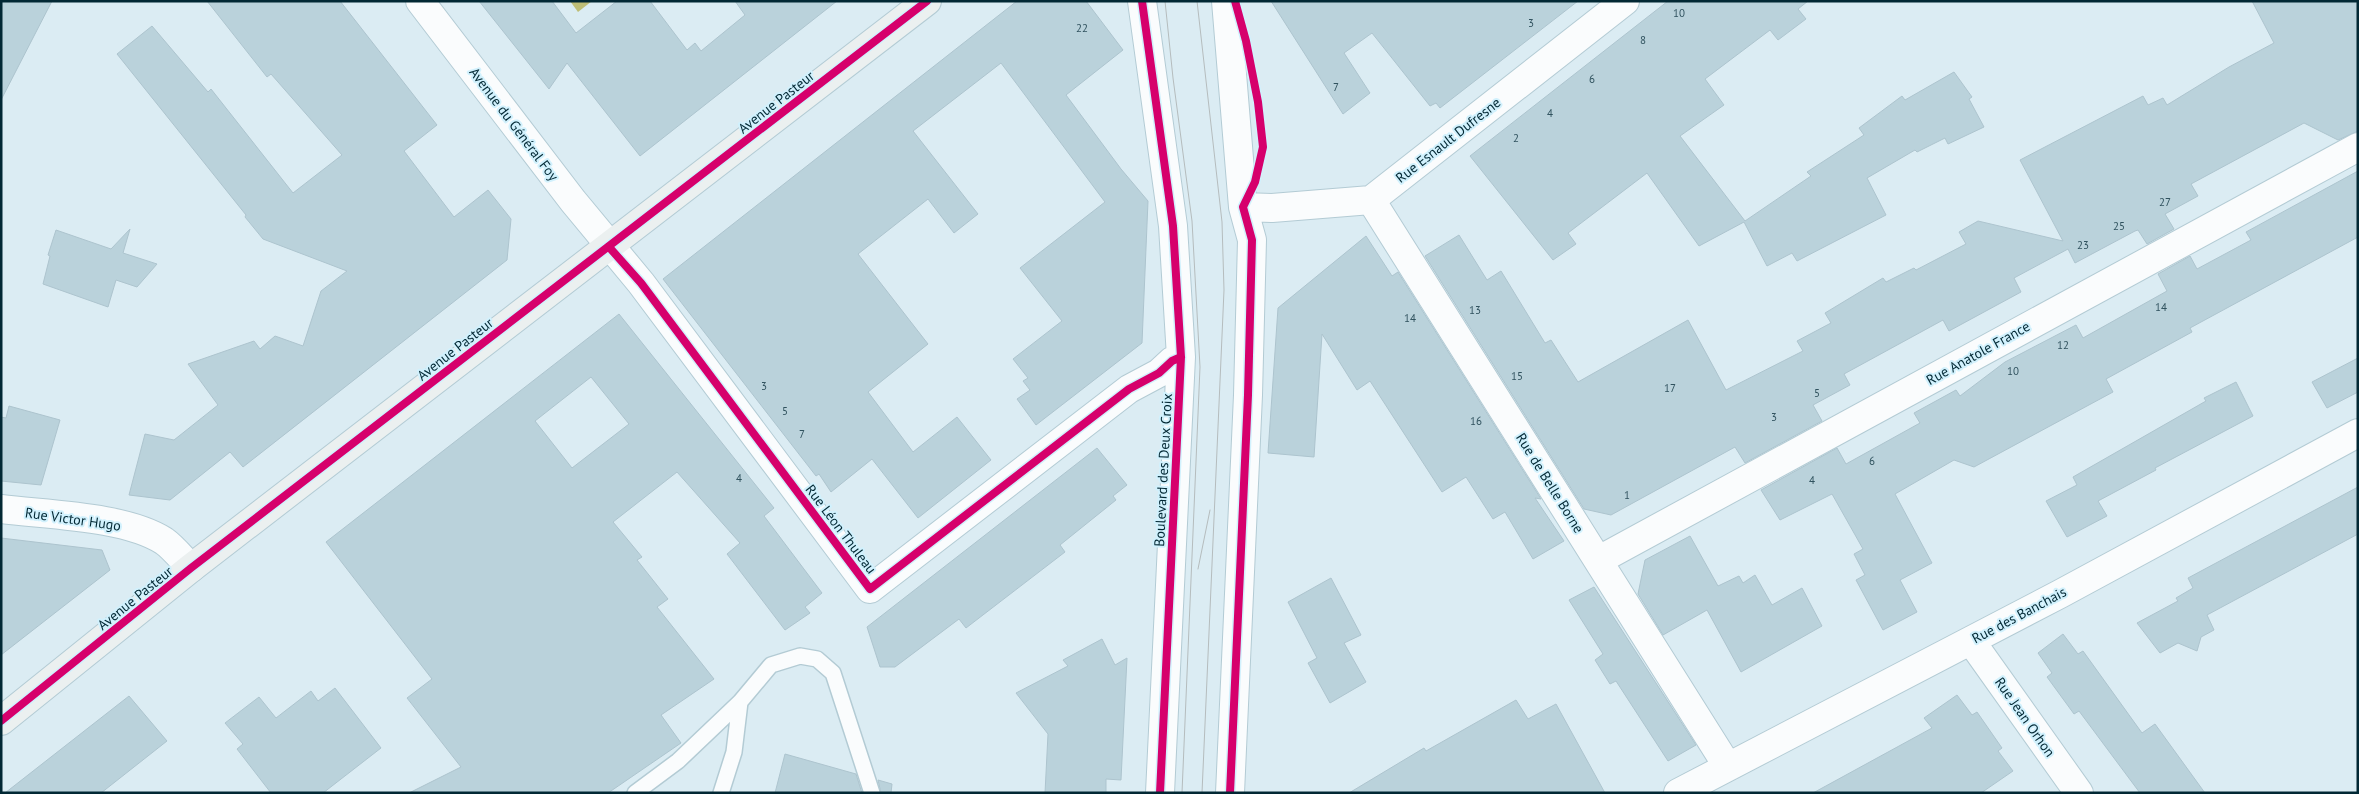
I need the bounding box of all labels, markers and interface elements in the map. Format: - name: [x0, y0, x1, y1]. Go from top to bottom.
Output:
- house number: 10: [1673, 6, 1685, 20]
- house number: 3: [1528, 16, 1534, 30]
- house number: 22: [1076, 21, 1088, 35]
- house number: 8: [1640, 33, 1646, 47]
- street label: Avenue du Général Foy: [465, 64, 563, 185]
- street label: Avenue Pasteur: [734, 67, 818, 137]
- house number: 6: [1589, 72, 1595, 86]
- house number: 7: [1333, 80, 1339, 94]
- street label: Rue Esnault Dufresne: [1392, 93, 1504, 187]
- house number: 4: [1547, 106, 1553, 120]
- house number: 2: [1513, 131, 1519, 145]
- house number: 27: [2159, 195, 2171, 209]
- house number: 25: [2113, 219, 2125, 233]
- house number: 23: [2077, 238, 2089, 252]
- house number: 14: [2155, 300, 2167, 314]
- house number: 13: [1469, 303, 1481, 317]
- house number: 14: [1404, 311, 1416, 325]
- street label: Avenue Pasteur: [413, 314, 497, 384]
- street label: Rue Anatole France: [1923, 317, 2033, 389]
- house number: 12: [2057, 338, 2069, 352]
- house number: 10: [2007, 364, 2019, 378]
- house number: 15: [1511, 369, 1523, 383]
- house number: 3: [761, 379, 767, 393]
- house number: 17: [1664, 381, 1676, 395]
- house number: 5: [1814, 386, 1820, 400]
- street label: Boulevard des Deux Croix: [1150, 393, 1176, 547]
- house number: 5: [782, 404, 788, 418]
- house number: 3: [1771, 410, 1777, 424]
- house number: 16: [1470, 414, 1482, 428]
- house number: 7: [799, 427, 805, 441]
- street label: Rue de Belle Borne: [1512, 430, 1588, 536]
- house number: 6: [1869, 454, 1875, 468]
- house number: 4: [736, 471, 742, 485]
- house number: 4: [1809, 473, 1815, 487]
- street label: Rue Léon Thuleau: [802, 481, 880, 577]
- house number: 1: [1624, 488, 1630, 502]
- street label: Rue Victor Hugo: [24, 503, 122, 535]
- street label: Avenue Pasteur: [94, 562, 176, 634]
- street label: Rue des Banchais: [1969, 583, 2069, 647]
- street label: Rue Jean Orhon: [1991, 674, 2059, 760]

